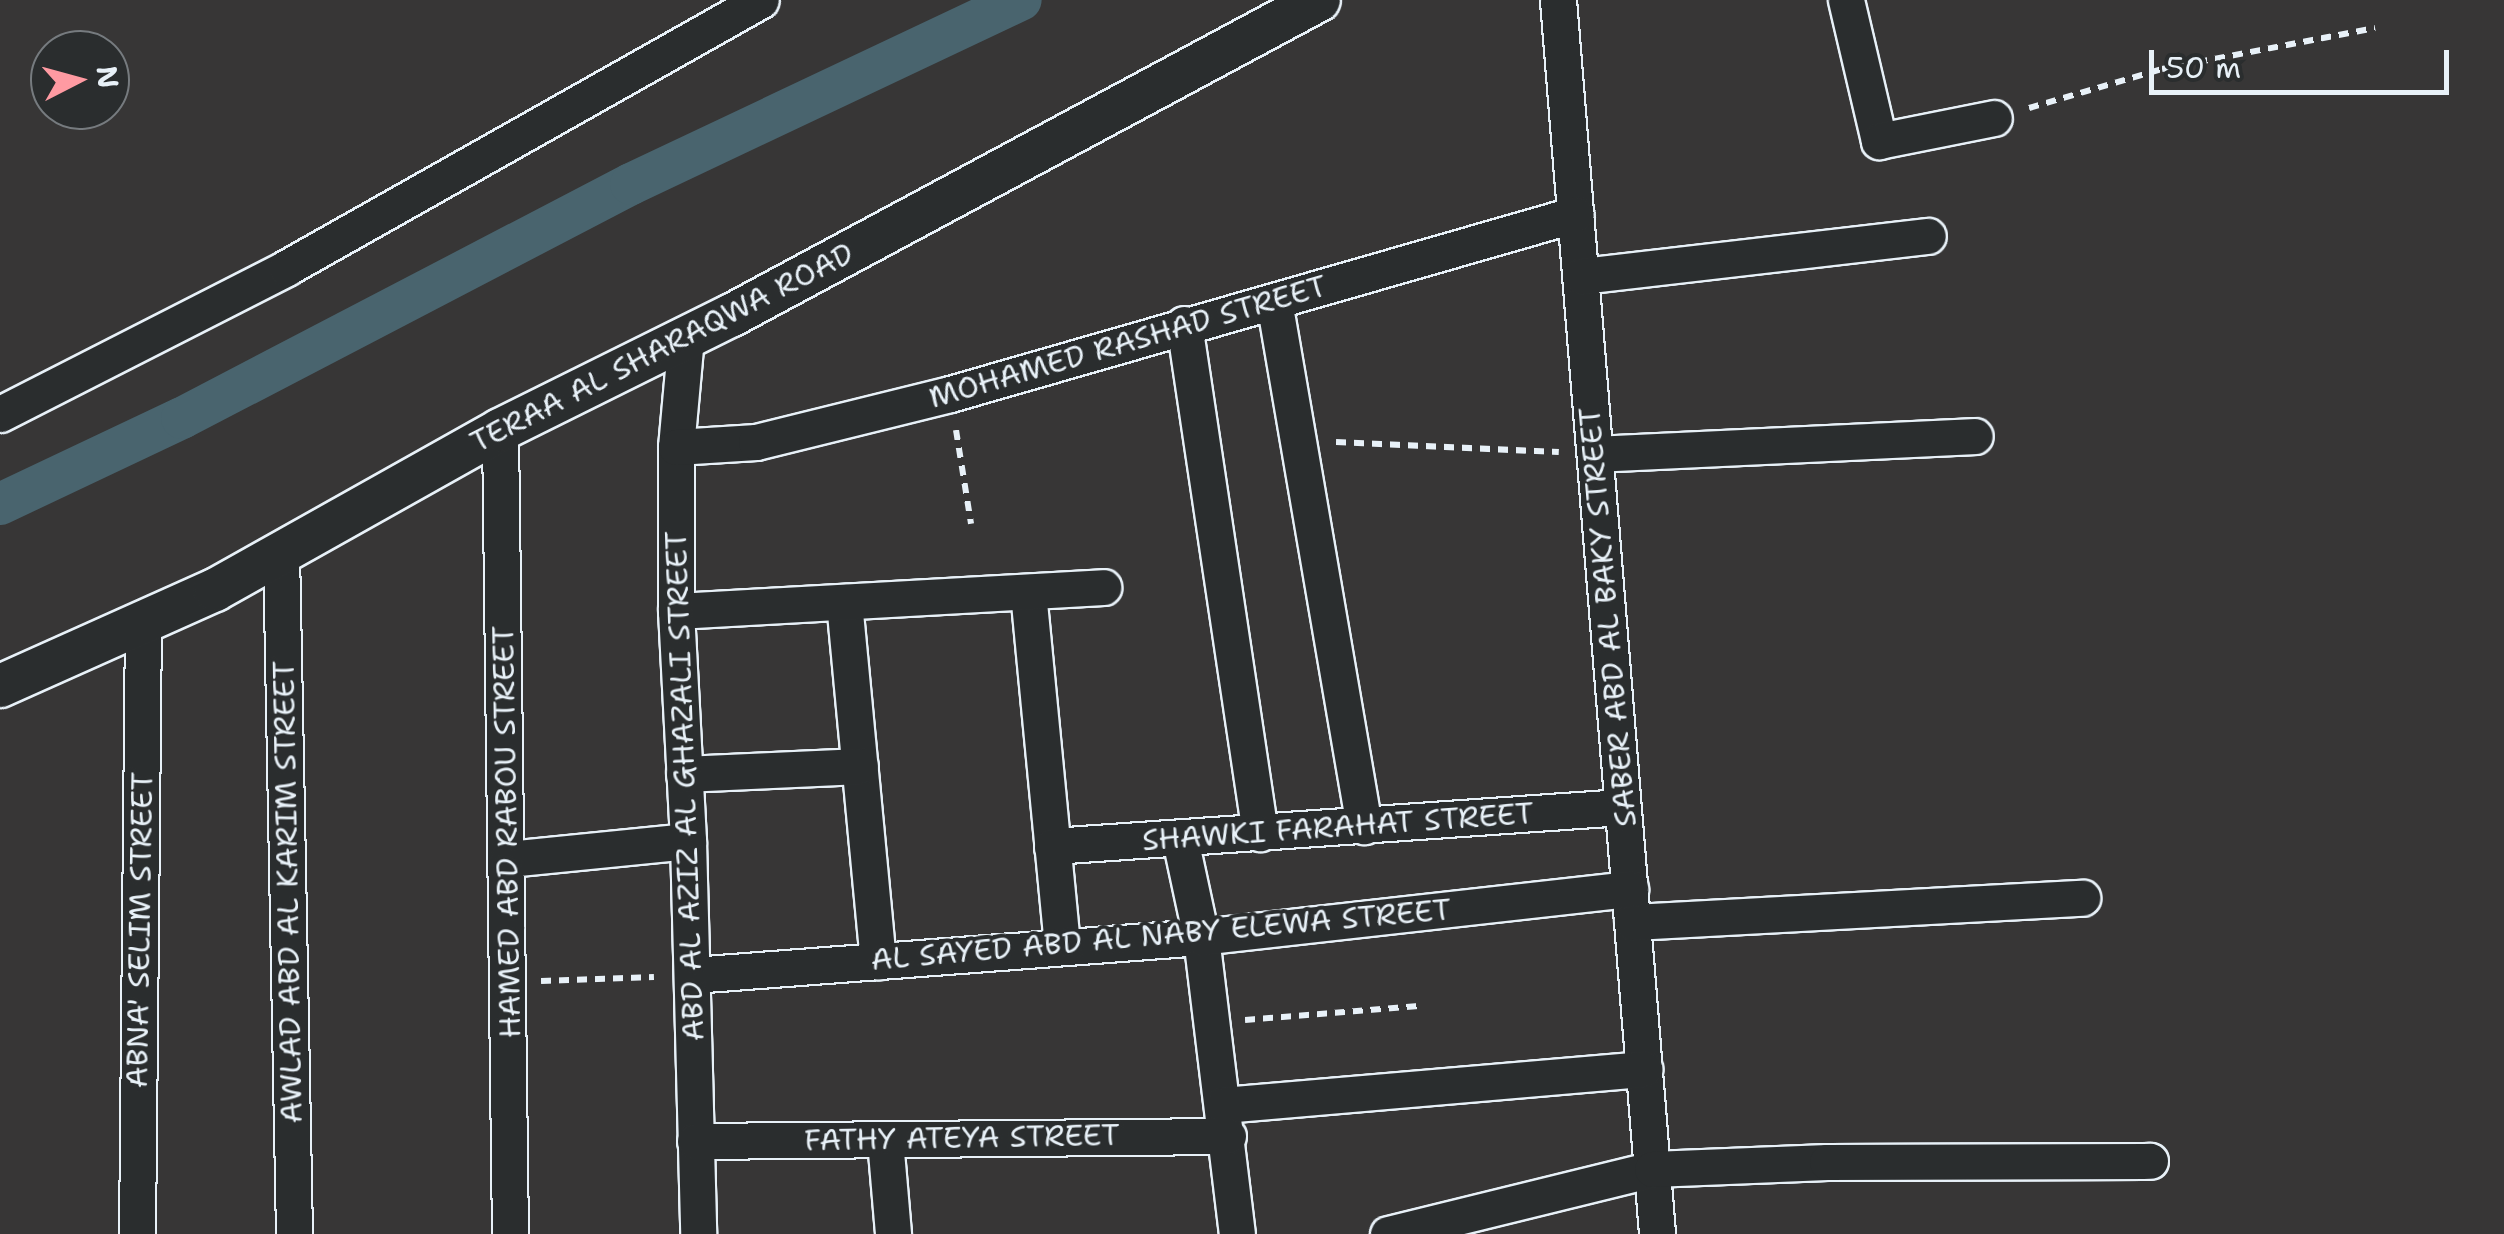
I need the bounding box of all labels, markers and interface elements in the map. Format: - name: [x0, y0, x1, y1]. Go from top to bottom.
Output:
- north arrow: [30, 30, 130, 130]
- scale bar: [2154, 30, 2454, 92]
- text: 50 m: [2166, 47, 2241, 88]
- text: N: [88, 64, 128, 90]
- street label: TERAA AL SHARAQWA ROAD: [465, 236, 859, 460]
- street label: MOHAMED RASHAD STREET: [925, 268, 1331, 416]
- street label: SABER ABD AL BAKY STREET: [1572, 406, 1644, 828]
- street label: ABD AL AZIZ AL GHAZALI STREET: [658, 530, 712, 1042]
- street label: HAMED ABD RABOU STREET: [485, 625, 529, 1039]
- street label: AWLAD ABD AL KARIM STREET: [266, 660, 310, 1124]
- street label: ABNA' SELIM STREET: [119, 772, 161, 1088]
- street label: SHAWKI FARAHAT STREET: [1141, 795, 1535, 859]
- street label: AL SAYED ABD AL NABY ELEWA STREET: [869, 892, 1453, 978]
- street label: FATHY ATEYA STREET: [804, 1117, 1120, 1159]

